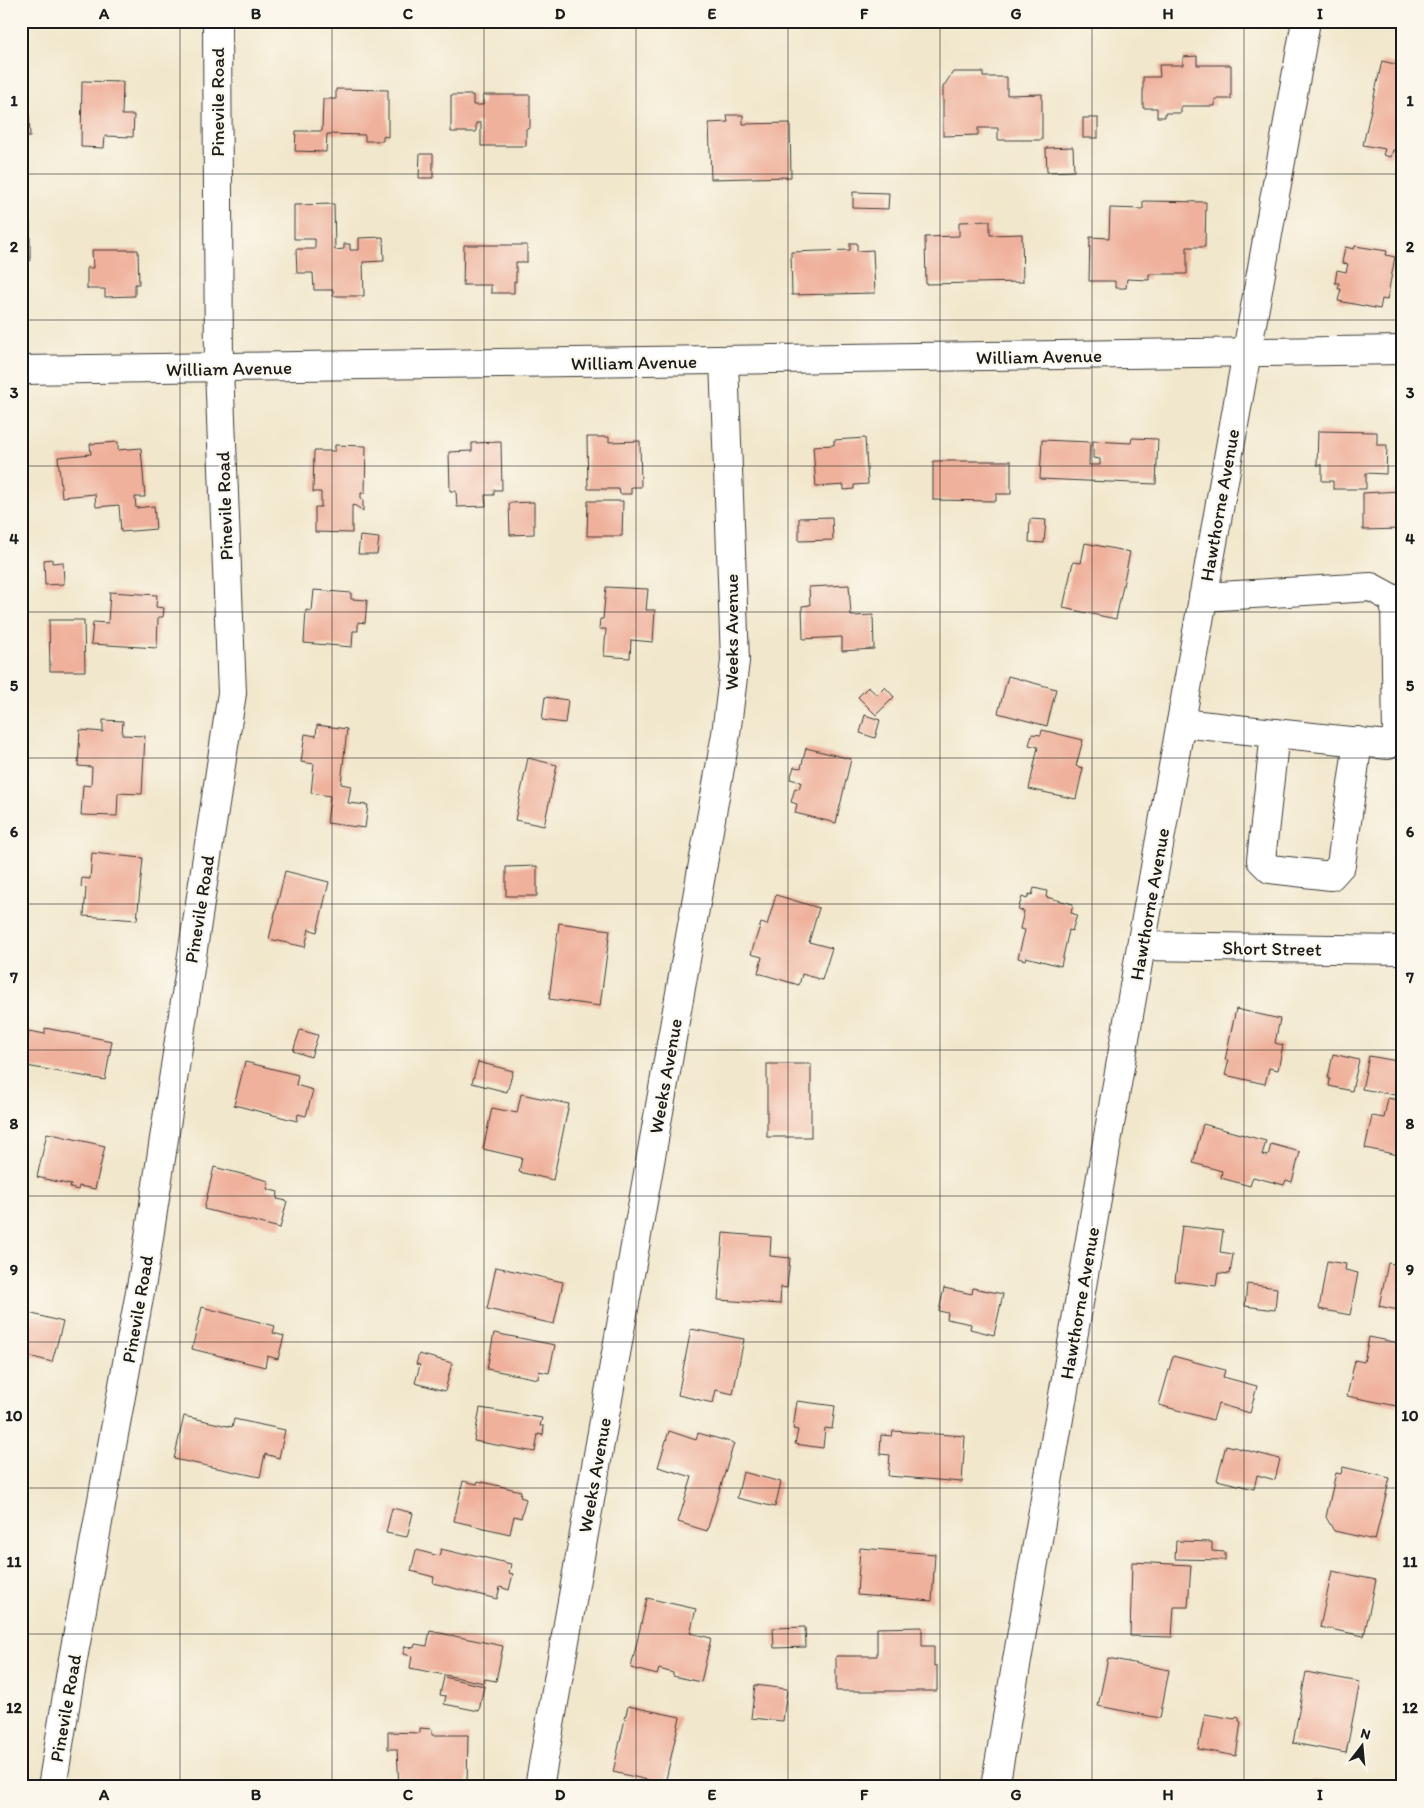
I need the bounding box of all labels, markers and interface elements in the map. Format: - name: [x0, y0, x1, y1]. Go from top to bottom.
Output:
- text: A: [98, 4, 110, 23]
- text: B: [251, 4, 262, 23]
- text: C: [403, 4, 414, 23]
- text: D: [555, 4, 566, 23]
- text: E: [708, 4, 717, 23]
- text: F: [860, 4, 869, 23]
- text: G: [1010, 4, 1022, 23]
- text: H: [1162, 4, 1174, 23]
- text: I: [1317, 4, 1323, 23]
- street label: Pinevile Road: [206, 47, 229, 157]
- text: 1: [10, 91, 18, 110]
- text: 1: [1406, 91, 1414, 110]
- text: 2: [10, 237, 19, 256]
- text: 2: [1406, 237, 1415, 256]
- street label: William Avenue: [976, 344, 1102, 369]
- street label: William Avenue: [571, 350, 697, 375]
- street label: William Avenue: [166, 356, 292, 381]
- text: 3: [10, 383, 19, 402]
- text: 3: [1406, 383, 1415, 402]
- street label: Hawthorne Avenue: [1195, 427, 1244, 583]
- street label: Pinevile Road: [211, 450, 238, 561]
- text: 4: [9, 529, 19, 548]
- text: 4: [1405, 529, 1415, 548]
- street label: Weeks Avenue: [720, 574, 743, 690]
- text: 5: [10, 676, 19, 695]
- text: 5: [1406, 676, 1415, 695]
- text: 6: [10, 822, 19, 841]
- text: 6: [1406, 822, 1415, 841]
- street label: Hawthorne Avenue: [1125, 826, 1174, 982]
- street label: Pinevile Road: [180, 853, 219, 965]
- street label: Short Street: [1222, 936, 1322, 961]
- text: 7: [9, 968, 18, 987]
- text: 7: [1405, 968, 1414, 987]
- street label: Weeks Avenue: [644, 1017, 687, 1136]
- text: 8: [10, 1114, 19, 1133]
- text: 8: [1406, 1114, 1415, 1133]
- street label: Hawthorne Avenue: [1055, 1225, 1104, 1381]
- street label: Pinevile Road: [117, 1253, 158, 1365]
- text: 9: [10, 1260, 18, 1279]
- text: 9: [1406, 1260, 1414, 1279]
- text: 10: [5, 1406, 23, 1425]
- text: 10: [1401, 1406, 1419, 1425]
- street label: Weeks Avenue: [573, 1416, 616, 1535]
- text: 11: [7, 1552, 22, 1571]
- text: 11: [1403, 1552, 1418, 1571]
- street label: Pinevile Road: [45, 1652, 86, 1764]
- text: 12: [6, 1698, 23, 1717]
- text: 12: [1402, 1698, 1419, 1717]
- north arrow: [1336, 1720, 1386, 1770]
- text: N: [1359, 1725, 1372, 1743]
- text: A: [98, 1785, 110, 1804]
- text: B: [251, 1785, 262, 1804]
- text: C: [403, 1785, 414, 1804]
- text: D: [555, 1785, 566, 1804]
- text: E: [708, 1785, 717, 1804]
- text: F: [860, 1785, 869, 1804]
- text: G: [1010, 1785, 1022, 1804]
- text: H: [1162, 1785, 1174, 1804]
- text: I: [1317, 1785, 1323, 1804]

